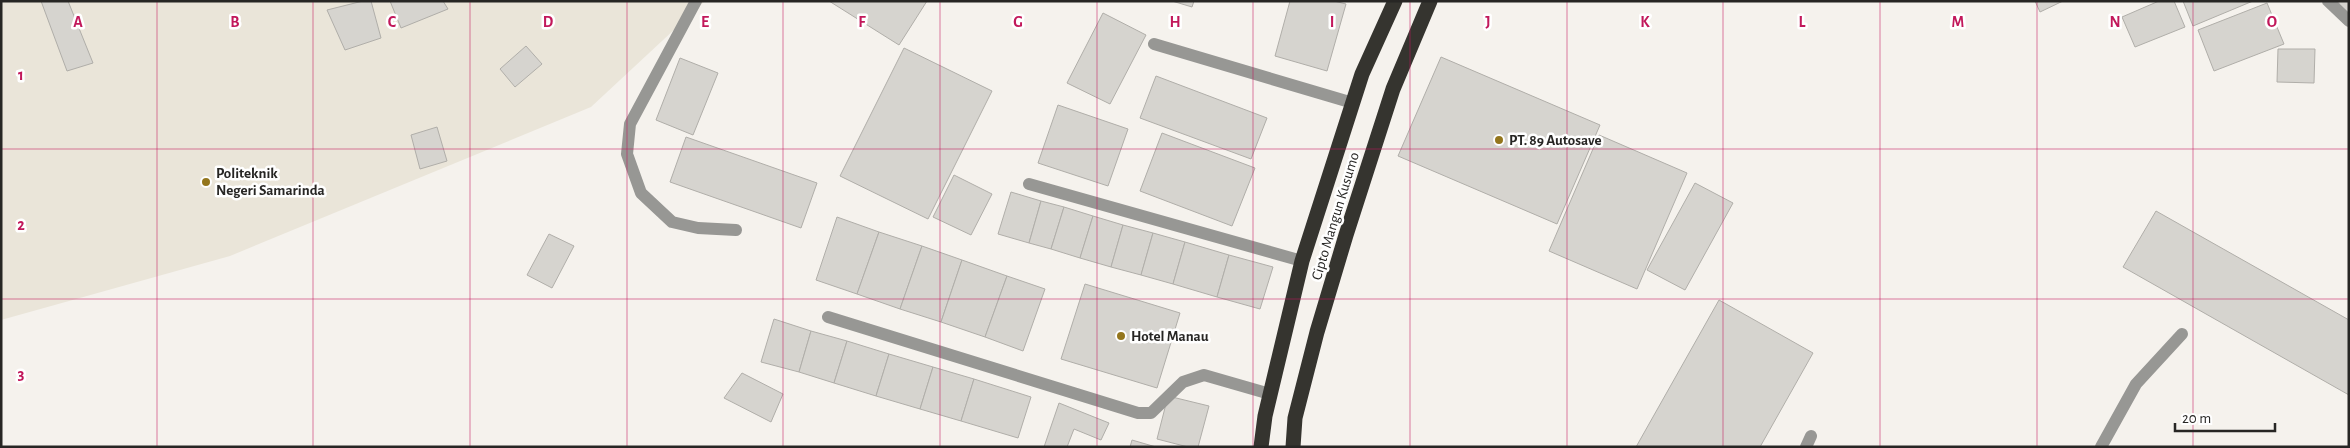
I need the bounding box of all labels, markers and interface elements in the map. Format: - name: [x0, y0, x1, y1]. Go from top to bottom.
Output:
- text: A: [73, 14, 83, 30]
- text: B: [230, 14, 240, 30]
- text: C: [388, 14, 397, 30]
- text: D: [543, 14, 554, 30]
- text: E: [701, 14, 709, 30]
- text: F: [858, 14, 866, 30]
- text: G: [1013, 14, 1023, 30]
- text: H: [1169, 14, 1181, 30]
- text: I: [1330, 14, 1334, 30]
- text: J: [1485, 14, 1491, 30]
- text: K: [1640, 14, 1650, 30]
- text: L: [1799, 14, 1806, 30]
- text: M: [1952, 14, 1964, 30]
- text: N: [2109, 14, 2121, 30]
- text: O: [2267, 14, 2277, 30]
- text: 1: [18, 67, 24, 83]
- place label: PT. 89 Autosave: [1509, 133, 1602, 148]
- marker: PT. 89 Autosave: [1493, 134, 1505, 146]
- street label: Cipto Mangun Kusumo: [1309, 150, 1362, 282]
- place label: Politeknik Negeri Samarinda: [216, 166, 325, 198]
- marker: Politeknik Negeri Samarinda: [200, 176, 212, 188]
- text: 2: [17, 217, 25, 233]
- place label: Hotel Manau: [1131, 329, 1209, 344]
- marker: Hotel Manau: [1115, 330, 1127, 342]
- text: 3: [18, 366, 25, 382]
- scale bar: [2175, 400, 2275, 432]
- text: 20 m: [2182, 411, 2211, 426]

